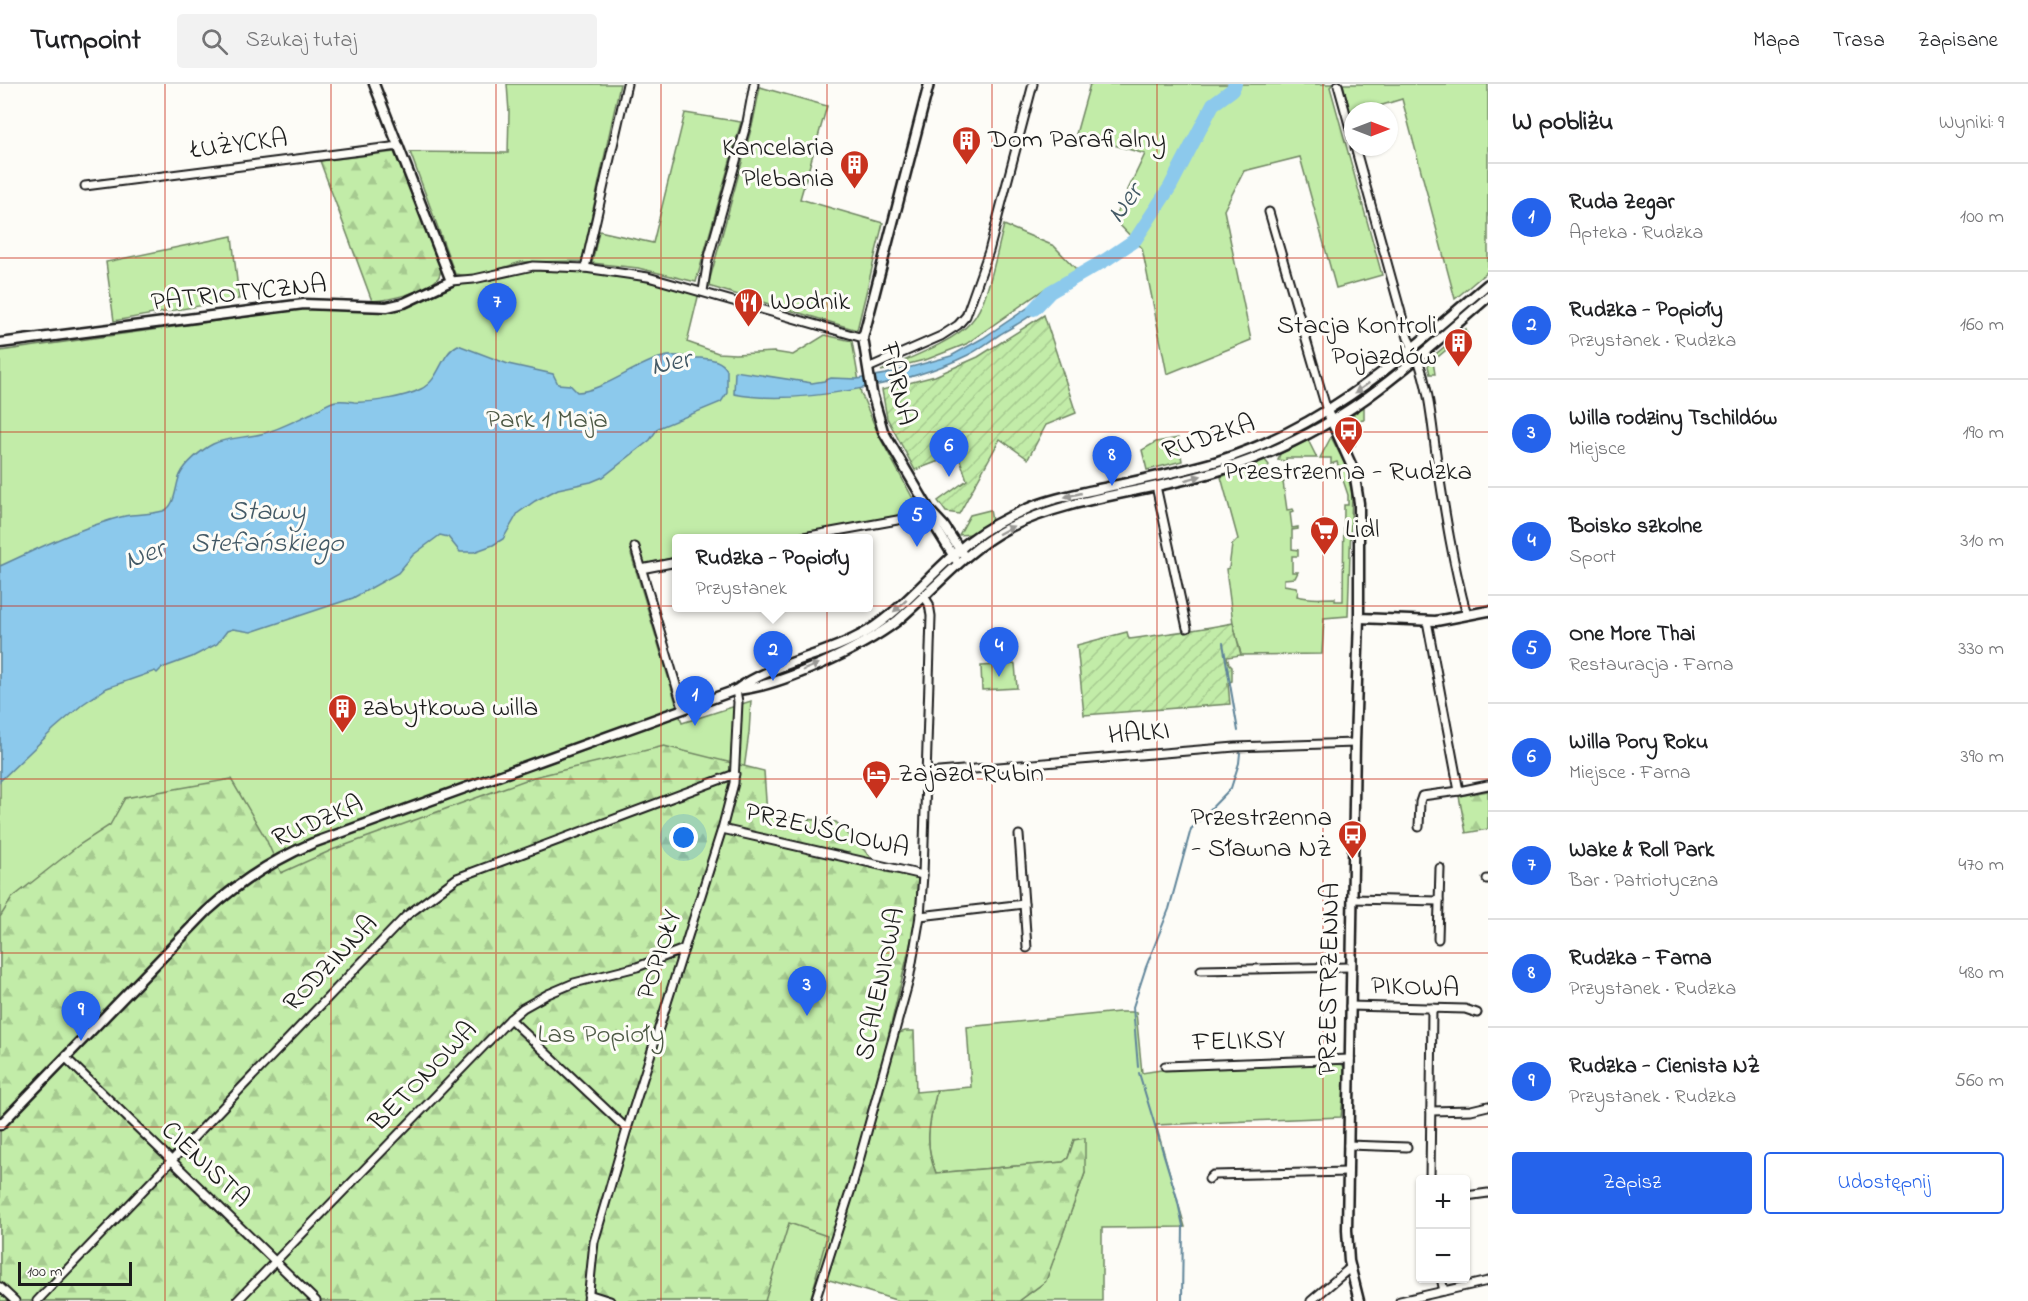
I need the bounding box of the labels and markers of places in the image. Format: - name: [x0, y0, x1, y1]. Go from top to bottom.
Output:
- place label: Dom Parafialny: [987, 121, 1166, 160]
- building icon: Dom Parafialny: [951, 124, 983, 166]
- place label: Kancelaria Plebania: [722, 129, 834, 199]
- building icon: Kancelaria Plebania: [839, 148, 871, 190]
- place label: Wodnik: [770, 283, 850, 322]
- pin: 7: [478, 284, 516, 333]
- restaurant icon: Wodnik: [733, 286, 765, 328]
- place label: Stacja Kontroli Pojazdów: [1277, 307, 1437, 377]
- building icon: Stacja Kontroli Pojazdów: [1442, 326, 1474, 368]
- bus stop icon: Przestrzenna - Rudzka: [1332, 414, 1364, 456]
- pin: 6: [930, 428, 968, 477]
- pin: 8: [1092, 436, 1132, 486]
- place label: Przestrzenna - Rudzka: [1224, 453, 1472, 492]
- pin: 5: [898, 498, 936, 547]
- place label: Lidl: [1345, 511, 1380, 550]
- supermarket icon: Lidl: [1308, 514, 1340, 556]
- pin: 4: [980, 628, 1018, 677]
- pin: 2: [754, 632, 792, 681]
- pin: 1: [676, 676, 714, 726]
- place label: zabytkowa willa: [363, 689, 538, 728]
- building icon: zabytkowa willa: [326, 692, 358, 734]
- place label: Zajazd Rubin: [898, 755, 1044, 794]
- hotel icon: Zajazd Rubin: [861, 758, 893, 800]
- place label: Przestrzenna - Sławna NŻ: [1190, 799, 1332, 869]
- bus stop icon: Przestrzenna - Sławna NŻ: [1337, 818, 1369, 860]
- pin: 3: [788, 966, 826, 1016]
- pin: 9: [62, 992, 100, 1041]

